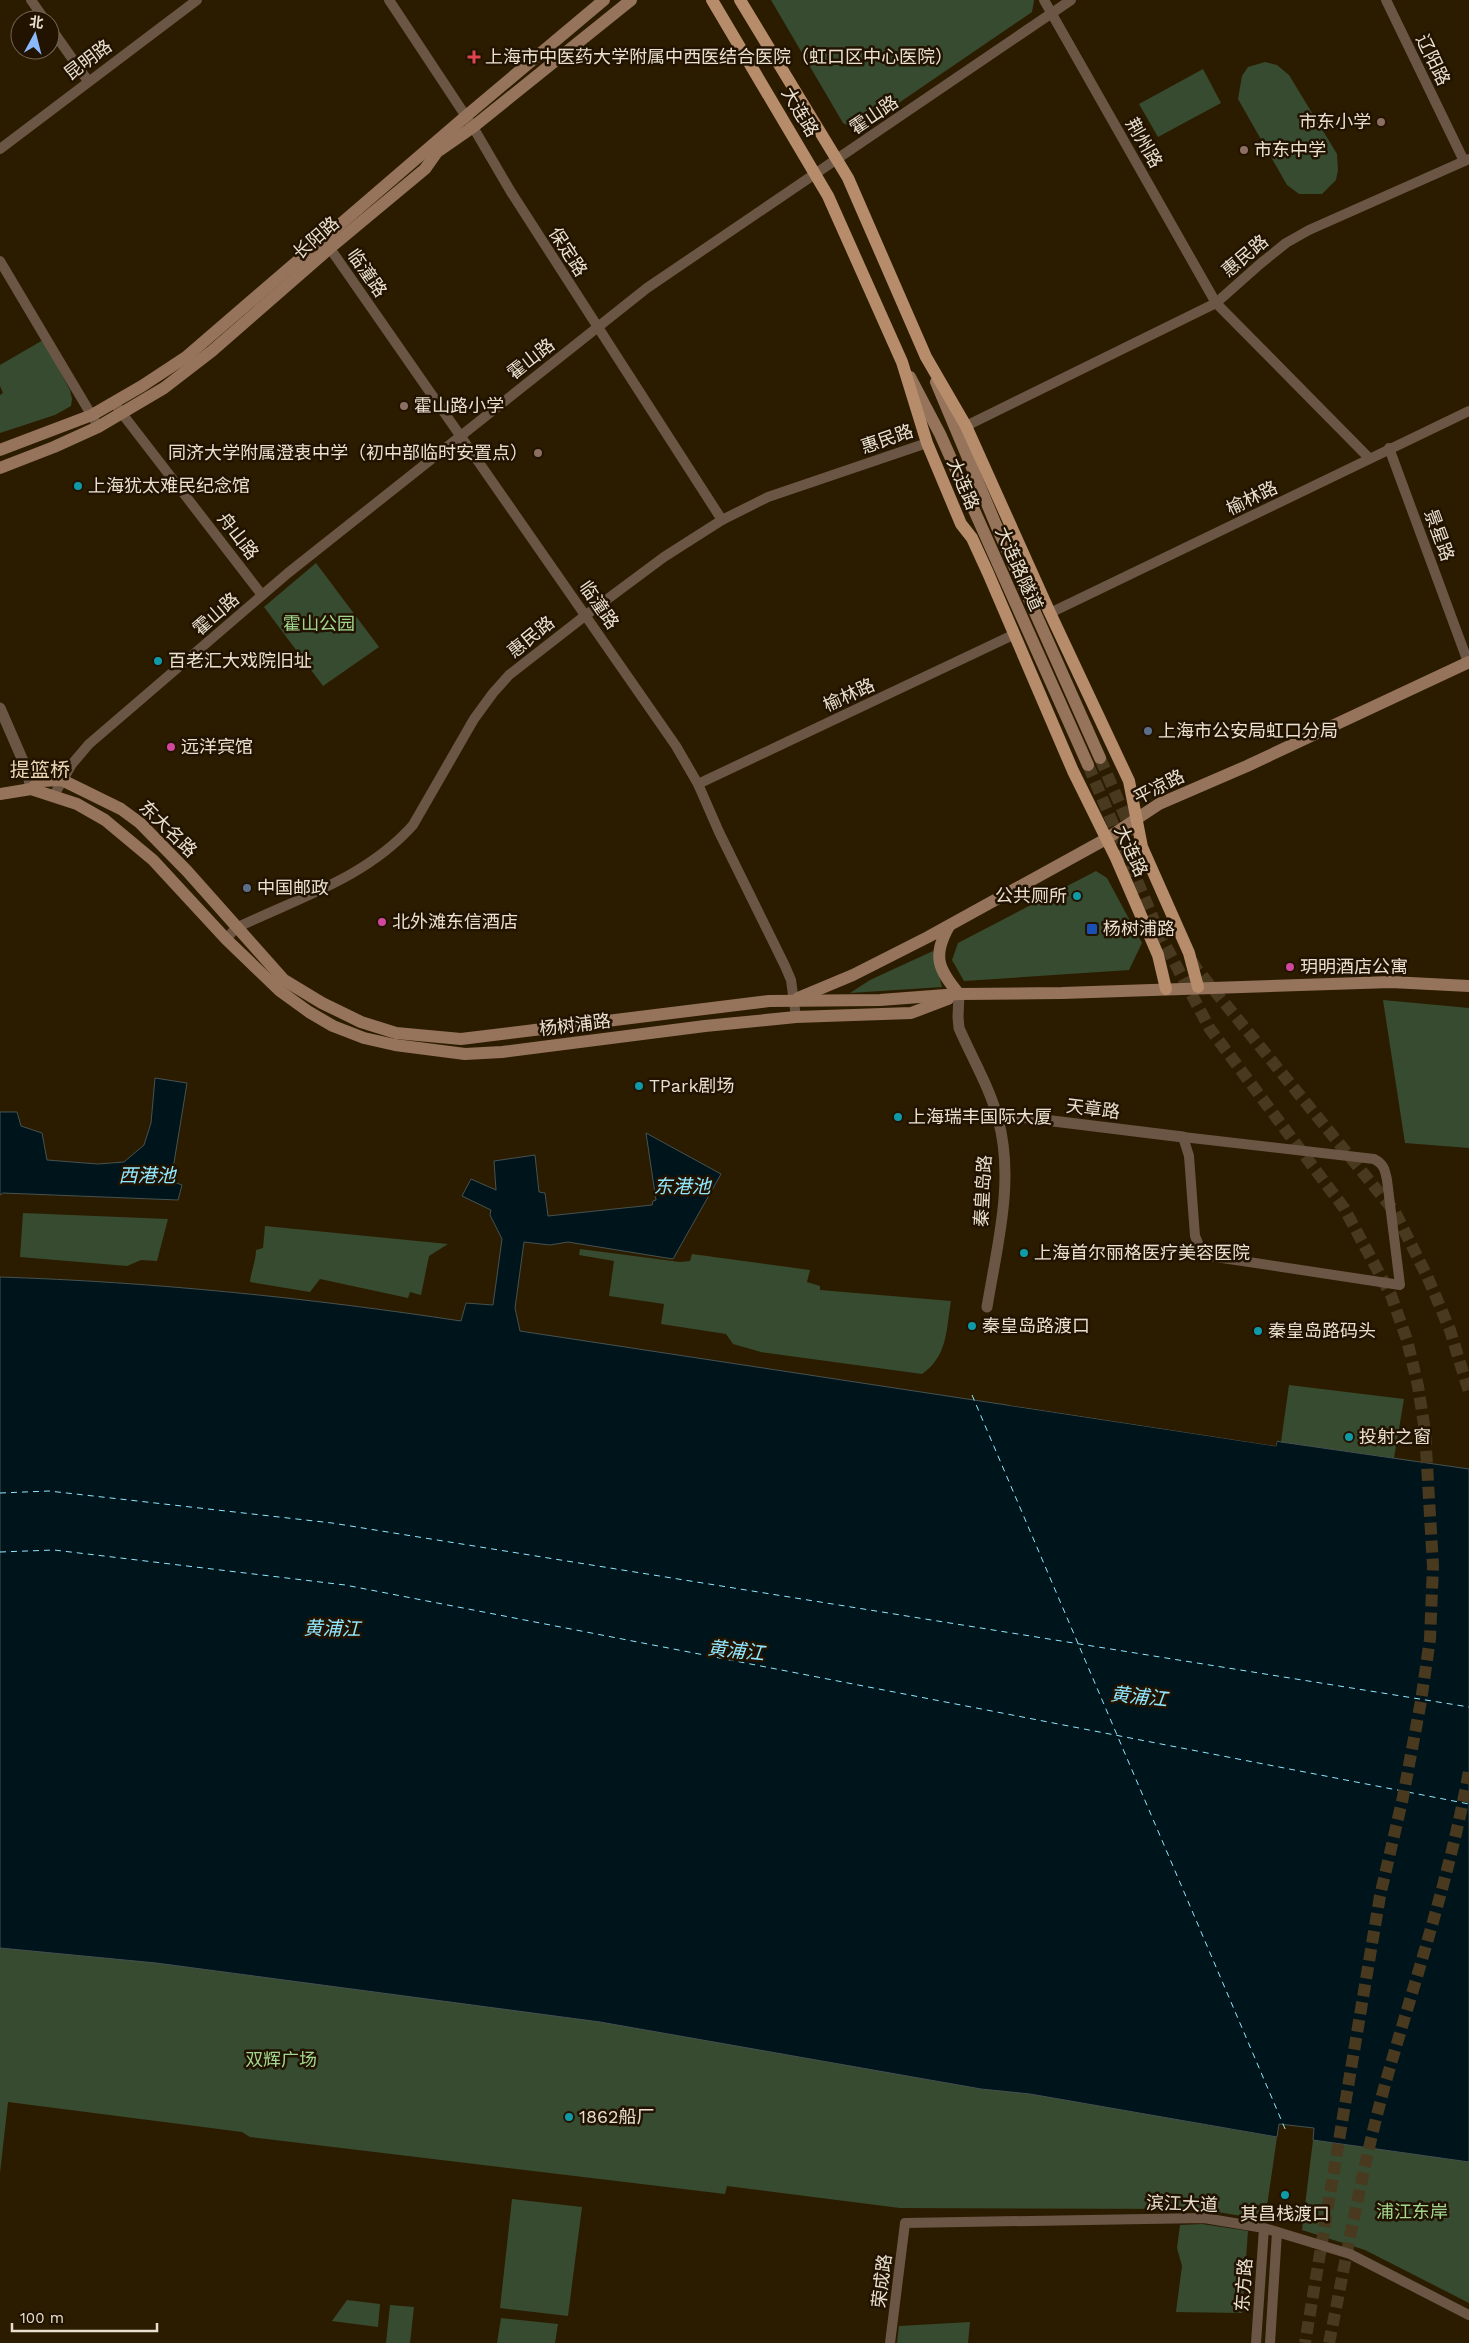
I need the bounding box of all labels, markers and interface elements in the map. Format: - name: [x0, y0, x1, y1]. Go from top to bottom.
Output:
- north arrow: [10, 10, 60, 60]
- text: 北: [29, 13, 45, 31]
- street label: 辽阳路: [1412, 31, 1455, 89]
- street label: 昆明路: [60, 35, 116, 84]
- place label: 上海市中医药大学附属中西医结合医院（虹口区中心医院）: [485, 46, 953, 67]
- marker: 上海市中医药大学附属中西医结合医院（虹口区中心医院）: [467, 50, 481, 64]
- street label: 大连路: [778, 83, 823, 140]
- street label: 霍山路: [845, 91, 902, 138]
- place label: 市东小学: [1299, 111, 1371, 132]
- street label: 荆州路: [1122, 114, 1167, 171]
- marker: 市东小学: [1375, 116, 1387, 128]
- place label: 市东中学: [1254, 139, 1326, 160]
- marker: 市东中学: [1238, 144, 1250, 156]
- street label: 长阳路: [288, 212, 343, 263]
- street label: 保定路: [545, 223, 592, 280]
- street label: 惠民路: [1217, 230, 1272, 281]
- street label: 临潼路: [343, 245, 391, 301]
- street label: 霍山路: [503, 334, 558, 384]
- place label: 霍山路小学: [414, 395, 504, 416]
- marker: 霍山路小学: [398, 400, 410, 412]
- street label: 惠民路: [858, 420, 916, 457]
- place label: 同济大学附属澄衷中学（初中部临时安置点）: [168, 442, 528, 463]
- marker: 同济大学附属澄衷中学（初中部临时安置点）: [532, 447, 544, 459]
- street label: 大连路: [943, 455, 984, 513]
- place label: 上海犹太难民纪念馆: [88, 475, 250, 496]
- street label: 榆林路: [1223, 476, 1281, 519]
- marker: 上海犹太难民纪念馆: [72, 480, 84, 492]
- street label: 景星路: [1420, 506, 1459, 564]
- street label: 舟山路: [213, 508, 263, 563]
- street label: 大连路隧道: [992, 523, 1047, 614]
- street label: 临潼路: [575, 577, 623, 633]
- street label: 霍山路: [188, 588, 243, 639]
- street label: 惠民路: [503, 611, 558, 662]
- park label: 霍山公园: [283, 613, 355, 634]
- place label: 百老汇大戏院旧址: [168, 650, 312, 671]
- marker: 百老汇大戏院旧址: [152, 655, 164, 667]
- street label: 榆林路: [820, 674, 878, 715]
- place label: 上海市公安局虹口分局: [1158, 720, 1338, 741]
- marker: 上海市公安局虹口分局: [1142, 725, 1154, 737]
- place label: 远洋宾馆: [181, 736, 253, 757]
- marker: 远洋宾馆: [165, 741, 177, 753]
- district label: 提篮桥: [10, 758, 70, 782]
- street label: 平凉路: [1130, 765, 1188, 808]
- street label: 东大名路: [135, 796, 202, 861]
- street label: 大连路: [1111, 822, 1152, 880]
- place label: 中国邮政: [257, 877, 329, 898]
- marker: 中国邮政: [241, 882, 253, 894]
- place label: 公共厕所: [995, 885, 1067, 906]
- marker: 公共厕所: [1071, 890, 1083, 902]
- place label: 北外滩东信酒店: [392, 911, 518, 932]
- marker: 北外滩东信酒店: [376, 916, 388, 928]
- place label: 杨树浦路: [1103, 918, 1175, 939]
- marker: 杨树浦路: [1085, 922, 1099, 936]
- place label: 玥明酒店公寓: [1300, 956, 1408, 977]
- marker: 玥明酒店公寓: [1284, 961, 1296, 973]
- street label: 杨树浦路: [538, 1010, 612, 1039]
- place label: TPark剧场: [649, 1075, 735, 1096]
- marker: TPark剧场: [633, 1080, 645, 1092]
- street label: 天章路: [1065, 1095, 1121, 1122]
- place label: 上海瑞丰国际大厦: [908, 1106, 1052, 1127]
- marker: 上海瑞丰国际大厦: [892, 1111, 904, 1123]
- street label: 秦皇岛路: [970, 1154, 995, 1227]
- water label: 西港池: [118, 1164, 177, 1187]
- water label: 东港池: [653, 1175, 712, 1198]
- place label: 上海首尔丽格医疗美容医院: [1034, 1242, 1250, 1263]
- marker: 上海首尔丽格医疗美容医院: [1018, 1247, 1030, 1259]
- place label: 秦皇岛路渡口: [982, 1315, 1090, 1336]
- marker: 秦皇岛路渡口: [966, 1320, 978, 1332]
- place label: 秦皇岛路码头: [1268, 1320, 1376, 1341]
- marker: 秦皇岛路码头: [1252, 1325, 1264, 1337]
- place label: 投射之窗: [1359, 1426, 1431, 1447]
- marker: 投射之窗: [1343, 1431, 1355, 1443]
- water label: 黄浦江: [303, 1617, 363, 1641]
- water label: 黄浦江: [706, 1636, 767, 1665]
- water label: 黄浦江: [1109, 1682, 1170, 1711]
- park label: 双辉广场: [245, 2049, 317, 2070]
- place label: 1862船厂: [579, 2106, 655, 2127]
- marker: 1862船厂: [563, 2111, 575, 2123]
- marker: 其昌栈渡口: [1279, 2189, 1291, 2201]
- street label: 滨江大道: [1146, 2192, 1218, 2215]
- park label: 浦江东岸: [1376, 2201, 1448, 2222]
- place label: 其昌栈渡口: [1240, 2203, 1330, 2224]
- street label: 荣成路: [868, 2253, 895, 2309]
- street label: 东方路: [1231, 2257, 1256, 2313]
- scale bar: [12, 2300, 158, 2332]
- text: 100 m: [20, 2309, 64, 2327]

